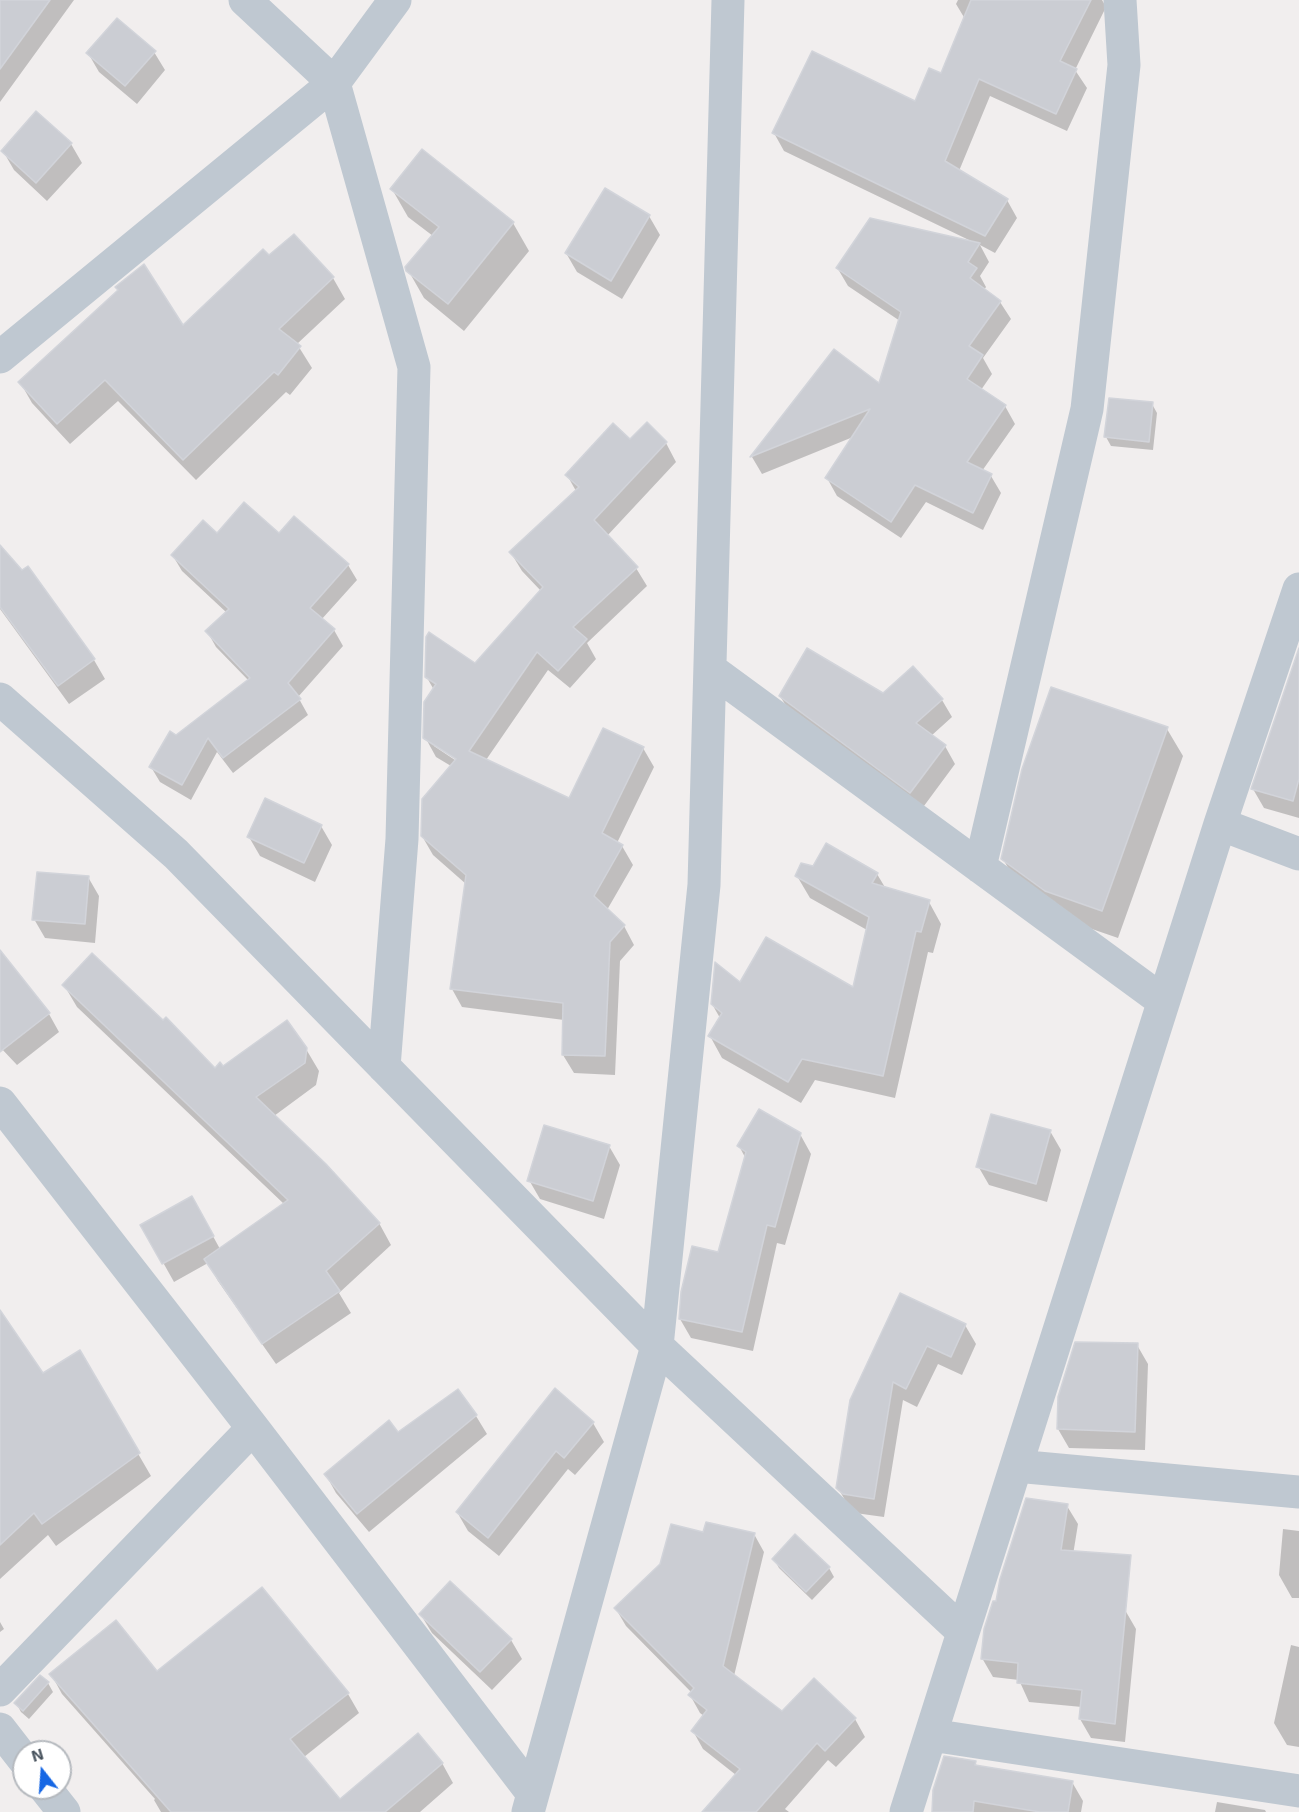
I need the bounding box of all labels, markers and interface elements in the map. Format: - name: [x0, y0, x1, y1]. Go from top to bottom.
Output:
- north arrow: [12, 1740, 72, 1800]
- text: N: [29, 1743, 45, 1765]

